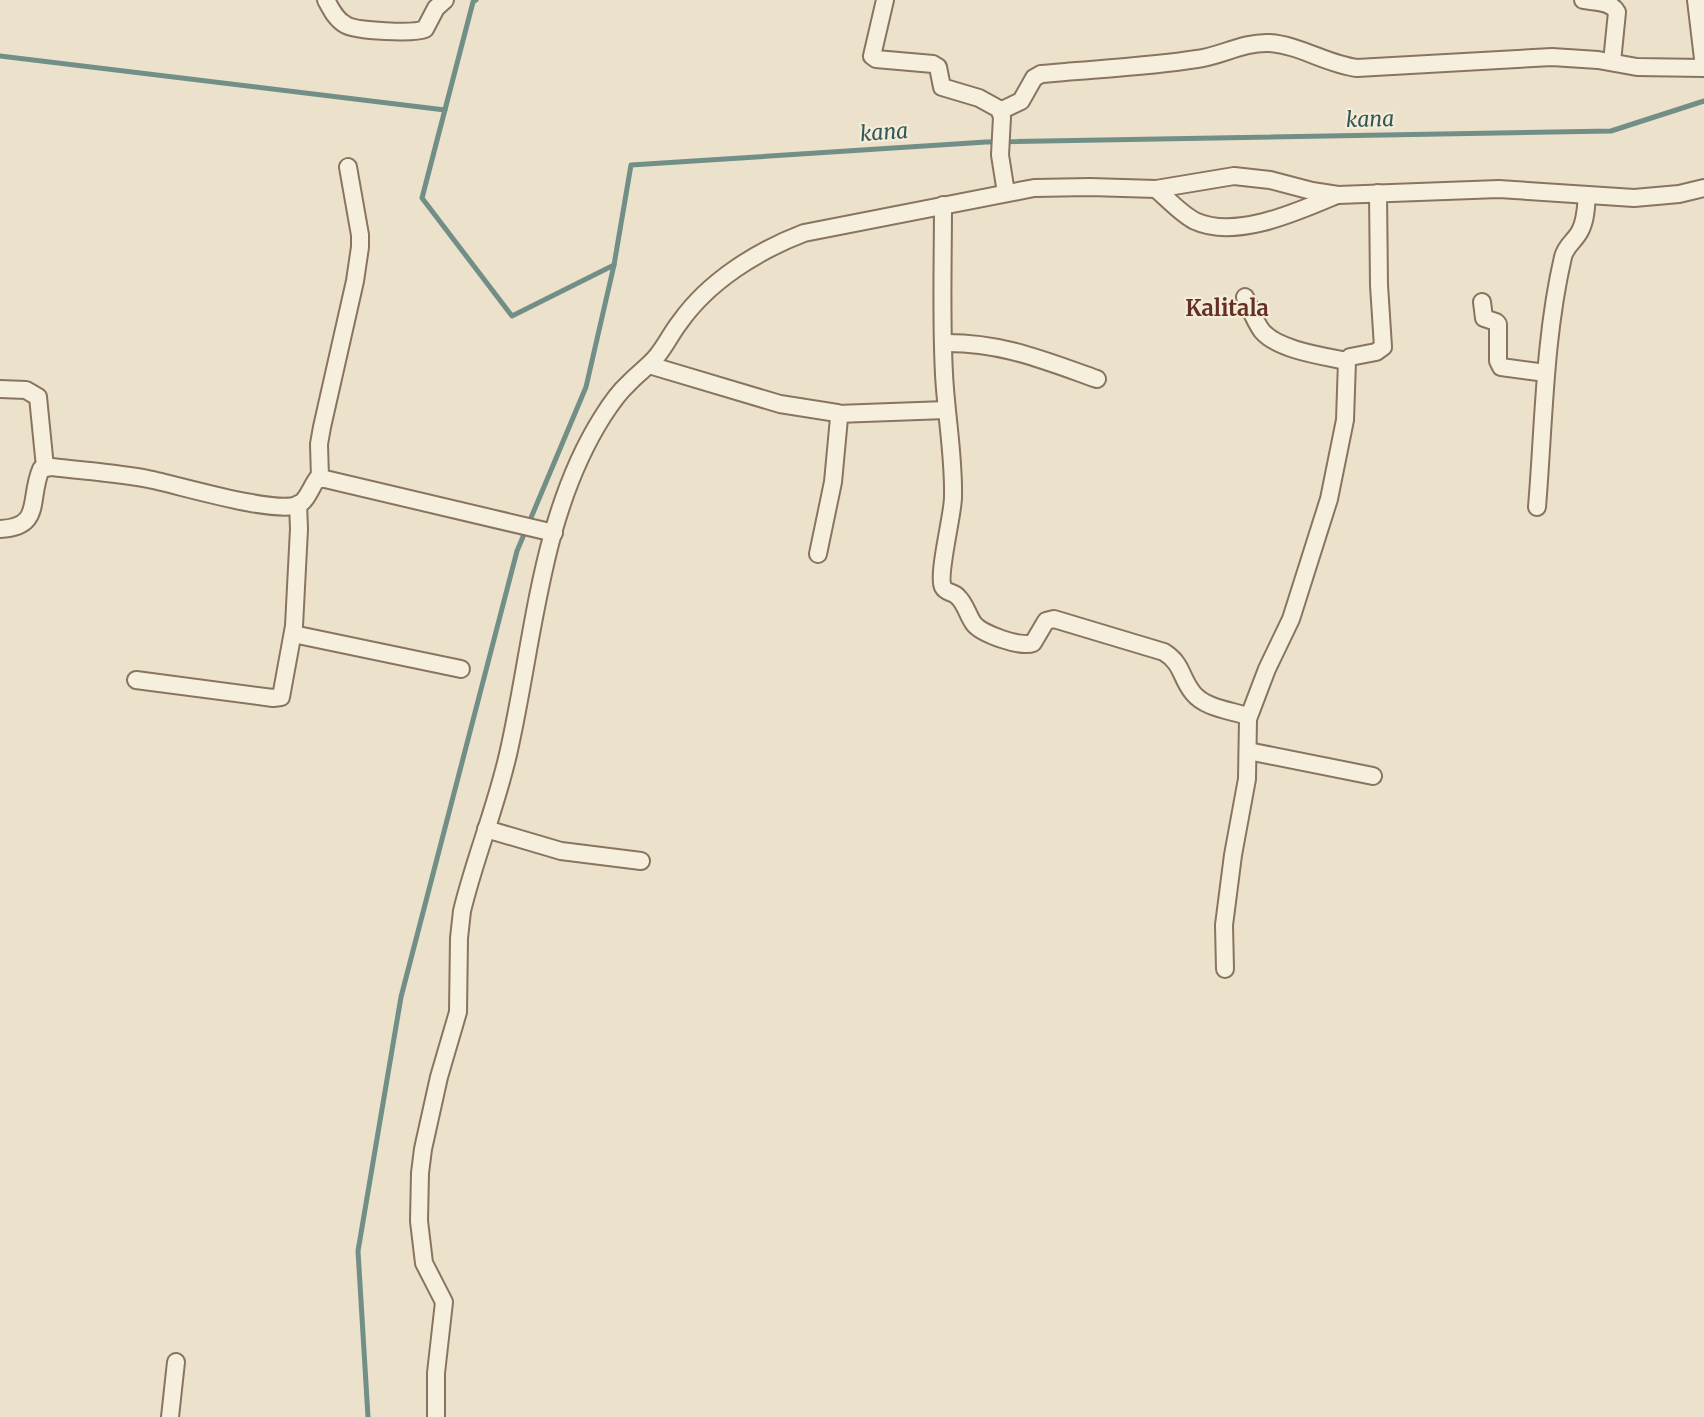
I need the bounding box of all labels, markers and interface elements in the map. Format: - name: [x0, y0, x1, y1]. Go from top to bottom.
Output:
- water label: kana: [1346, 105, 1394, 133]
- water label: kana: [859, 117, 909, 147]
- district label: Kalitala: [1185, 294, 1269, 322]

